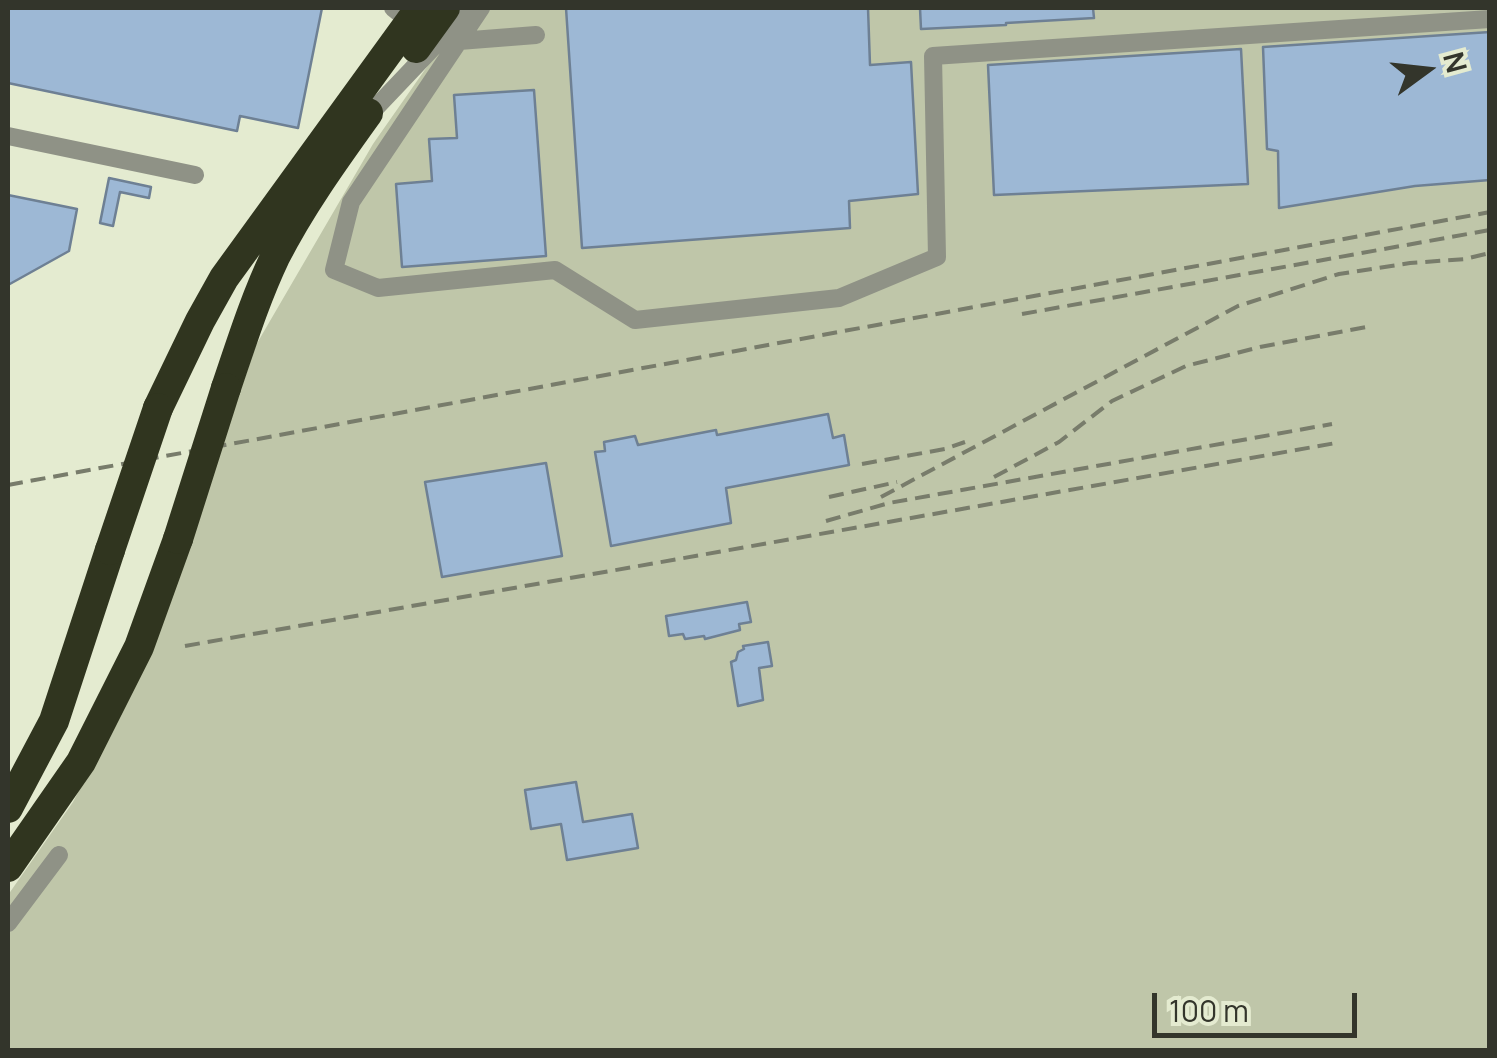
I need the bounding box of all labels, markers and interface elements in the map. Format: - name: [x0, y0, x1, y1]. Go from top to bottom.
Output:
- north arrow: [1377, 20, 1477, 120]
- text: N: [1435, 48, 1477, 77]
- scale bar: [1157, 973, 1362, 1035]
- text: 100 m: [1169, 990, 1249, 1031]

